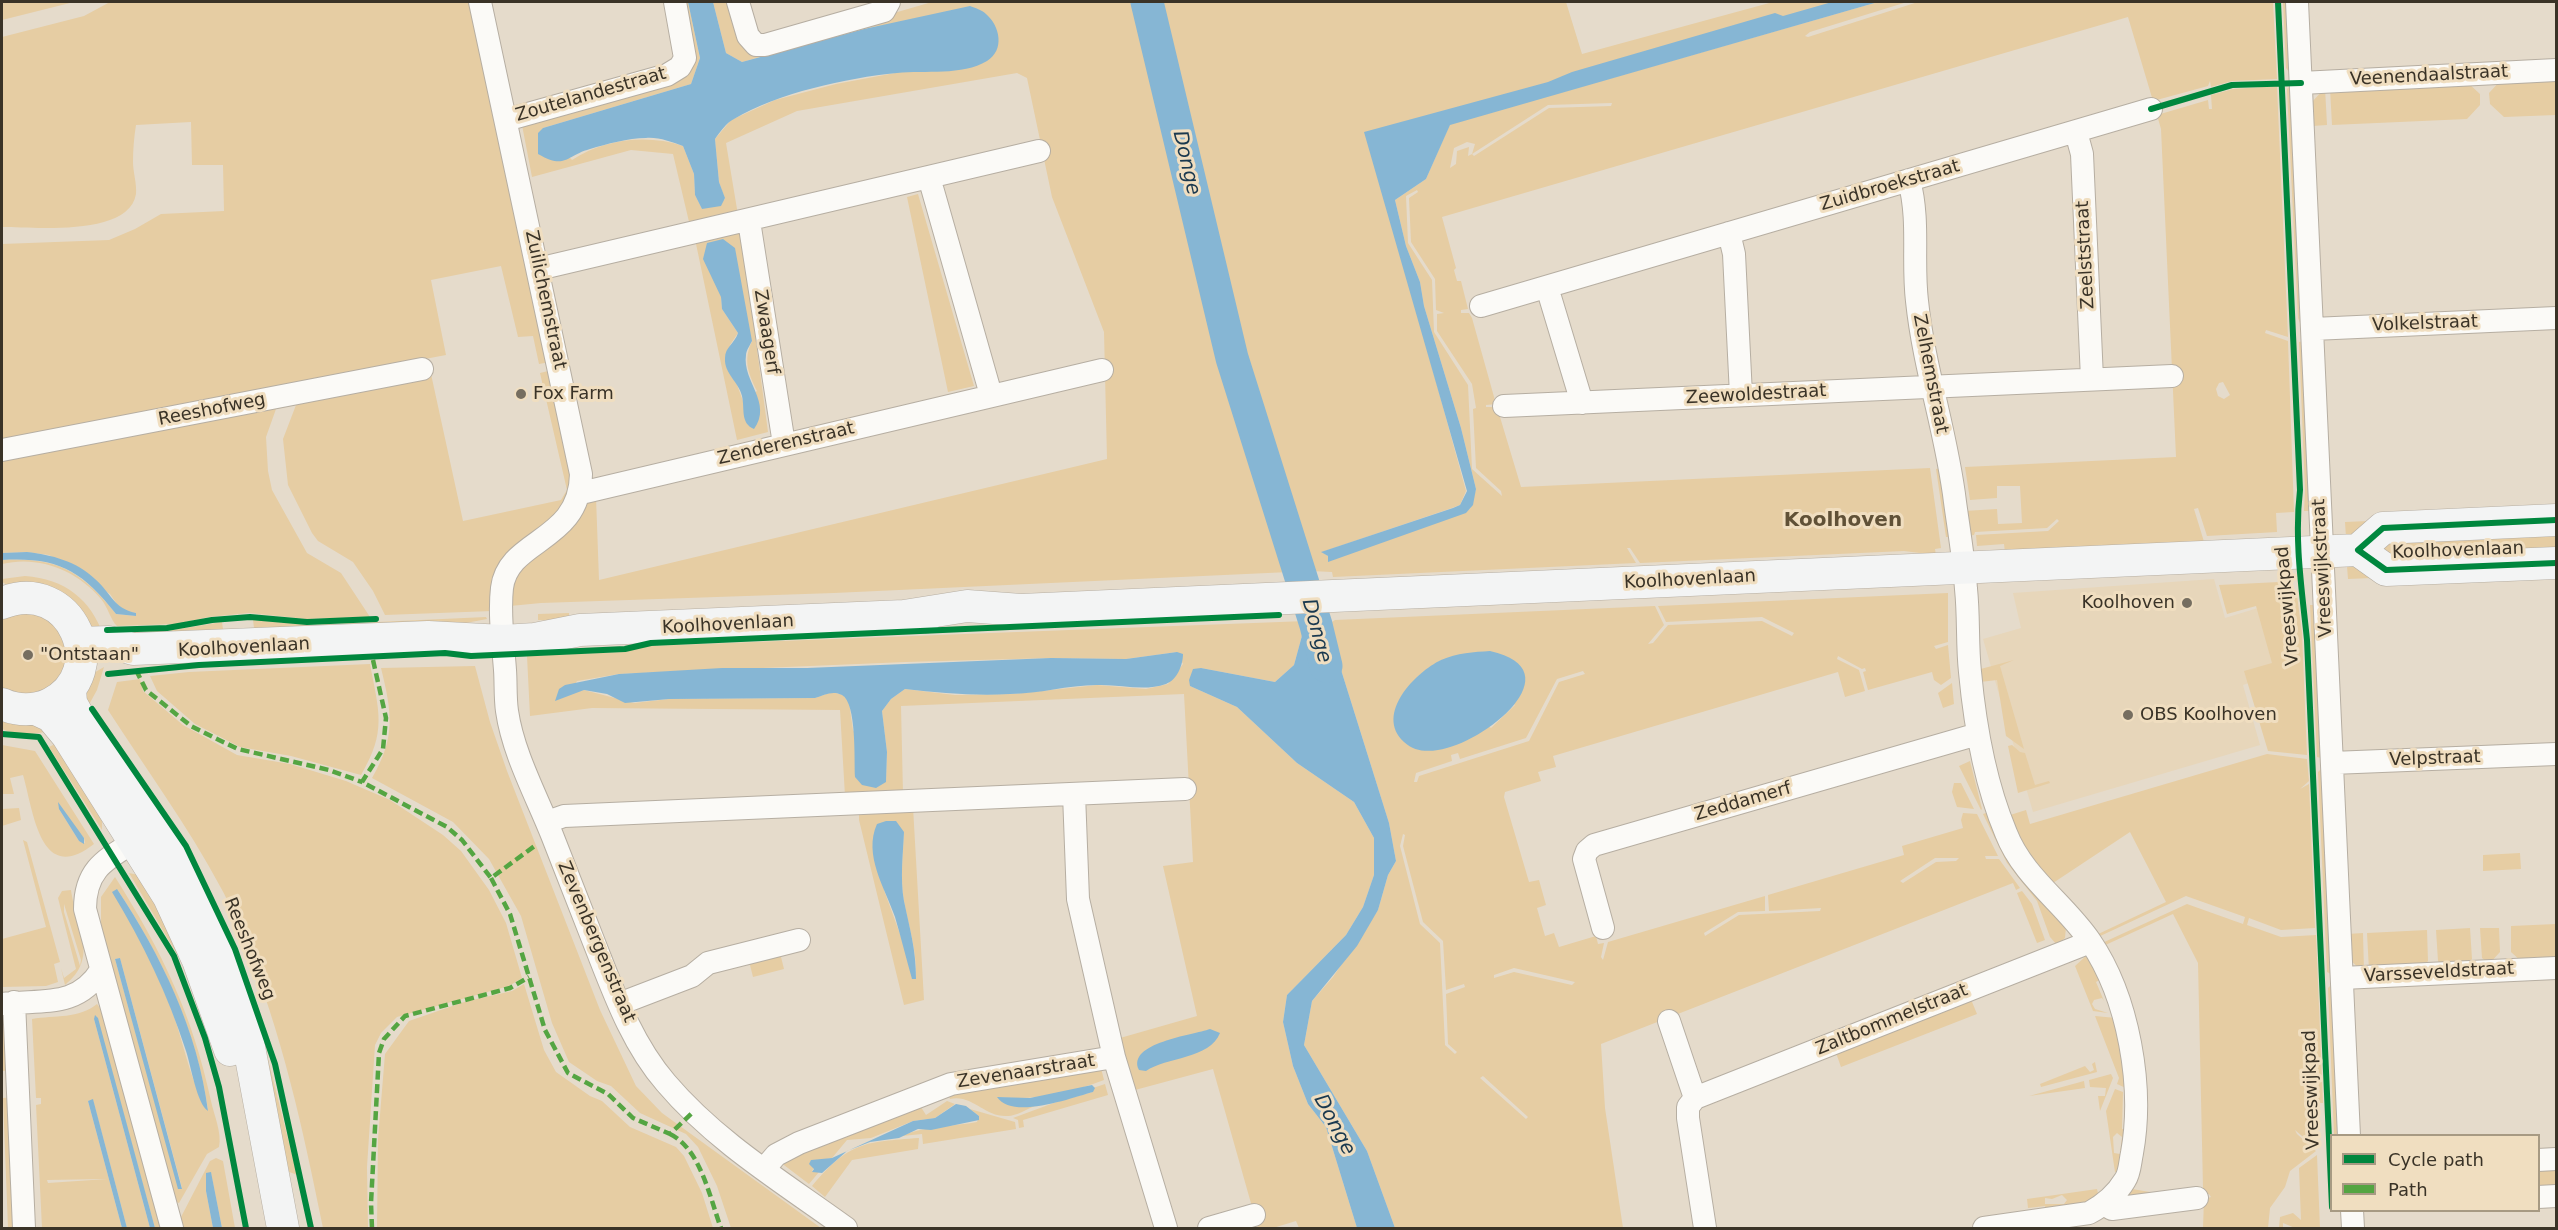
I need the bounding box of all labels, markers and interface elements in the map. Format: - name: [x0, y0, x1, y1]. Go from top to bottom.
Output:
- street label: Veenendaalstraat: [2349, 61, 2509, 91]
- street label: Zoutelandestraat: [513, 63, 669, 127]
- water label: Donge: [1167, 128, 1205, 198]
- street label: Zuidbroekstraat: [1818, 156, 1962, 216]
- street label: Zeelststraat: [2072, 200, 2100, 310]
- street label: Zuilichemstraat: [520, 228, 570, 372]
- street label: Zwaagerf: [749, 288, 783, 376]
- street label: Volkelstraat: [2372, 311, 2478, 337]
- street label: Zelhemstraat: [1908, 312, 1952, 436]
- street label: Zeewoldestraat: [1685, 381, 1827, 409]
- place label: Fox Farm: [533, 383, 614, 405]
- marker: Fox Farm: [514, 387, 528, 401]
- street label: Reeshofweg: [156, 389, 268, 431]
- street label: Zenderenstraat: [715, 418, 857, 470]
- street label: Vreeswijkstraat: [2309, 498, 2337, 638]
- district label: Koolhoven: [1784, 509, 1902, 533]
- street label: Koolhovenlaan: [2392, 538, 2524, 564]
- street label: Vreeswijkpad: [2272, 545, 2304, 667]
- street label: Koolhovenlaan: [1624, 566, 1756, 594]
- place label: Koolhoven: [2082, 592, 2175, 614]
- water label: Donge: [1296, 596, 1336, 666]
- marker: Koolhoven: [2180, 596, 2194, 610]
- street label: Koolhovenlaan: [662, 611, 794, 639]
- street label: Koolhovenlaan: [178, 634, 310, 662]
- place label: "Ontstaan": [40, 644, 139, 666]
- marker: "Ontstaan": [21, 648, 35, 662]
- place label: OBS Koolhoven: [2140, 704, 2277, 726]
- marker: OBS Koolhoven: [2121, 708, 2135, 722]
- street label: Velpstraat: [2389, 747, 2481, 771]
- street label: Zeddamerf: [1692, 778, 1794, 826]
- street label: Zevenbergenstraat: [552, 858, 640, 1026]
- street label: Reeshofweg: [219, 894, 279, 1004]
- street label: Varsseveldstraat: [2363, 958, 2515, 988]
- street label: Zaltbommelstraat: [1813, 980, 1971, 1060]
- street label: Vreeswijkpad: [2299, 1030, 2325, 1150]
- street label: Zevenaarstraat: [956, 1050, 1096, 1094]
- water label: Donge: [1308, 1091, 1360, 1159]
- legend: [2330, 1134, 2540, 1212]
- text: Cycle path: [2388, 1149, 2484, 1170]
- text: Path: [2388, 1179, 2428, 1200]

